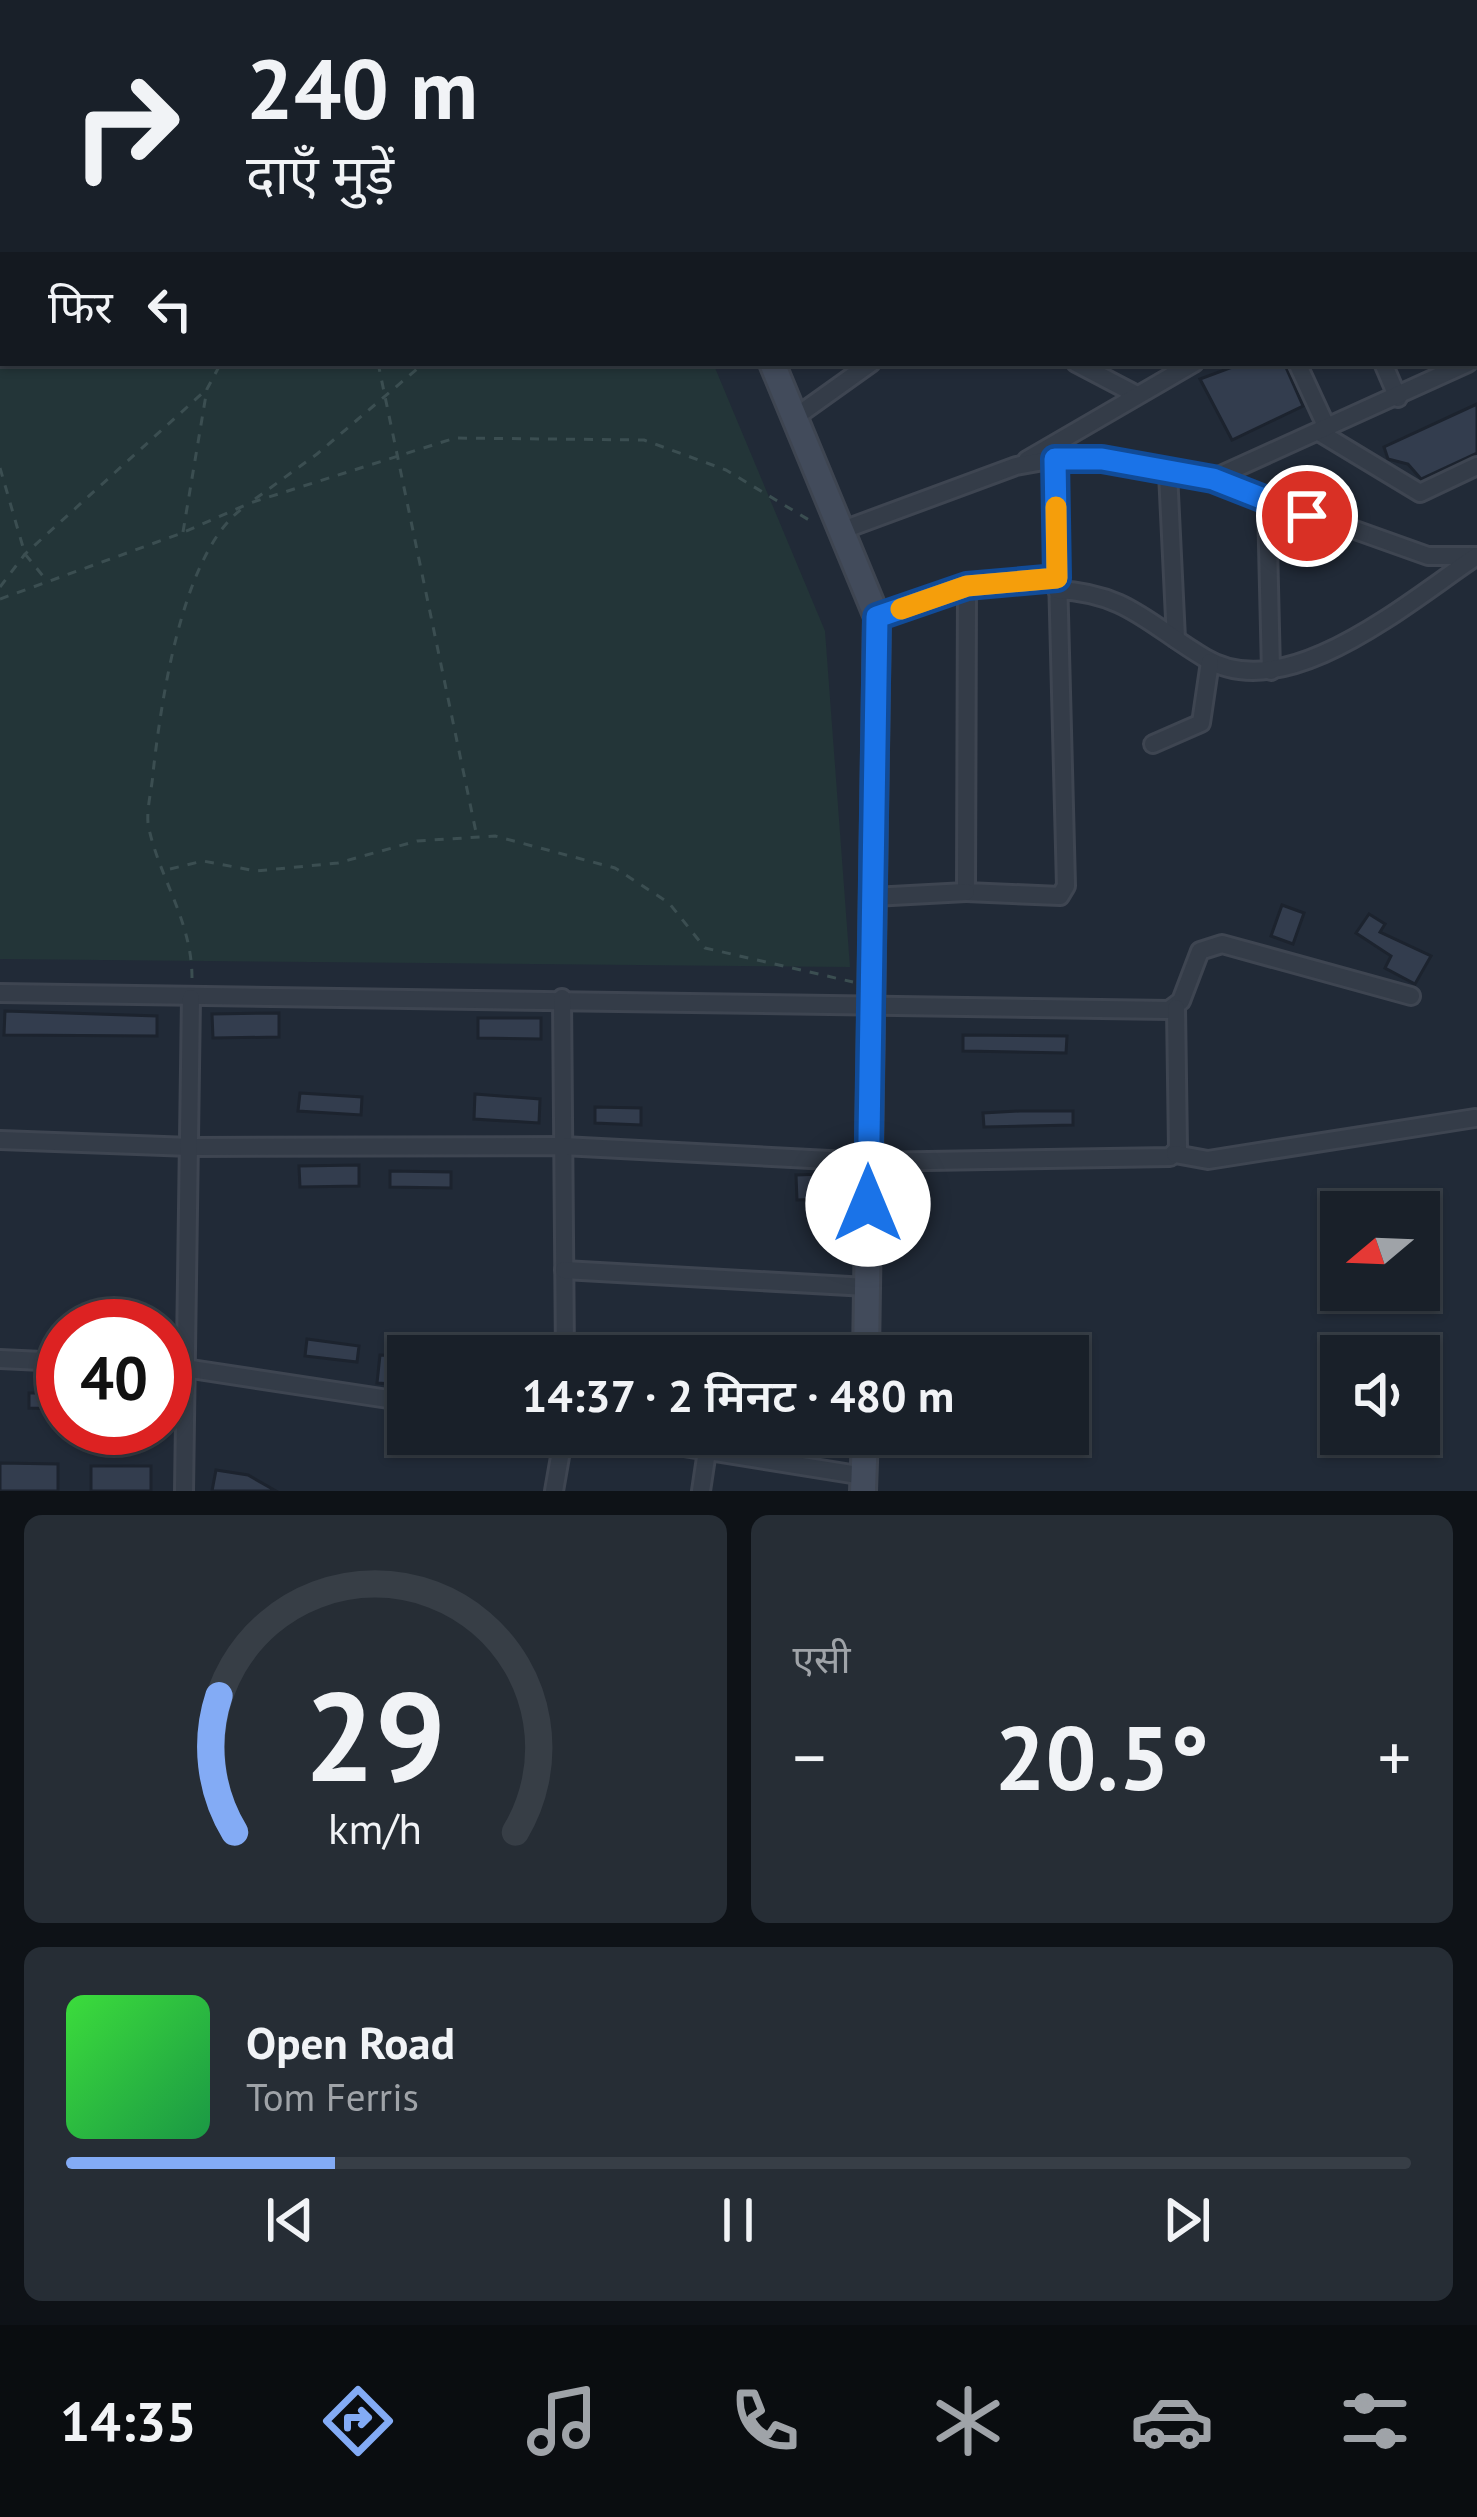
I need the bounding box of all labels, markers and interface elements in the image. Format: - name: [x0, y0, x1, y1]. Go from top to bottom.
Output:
- text: 240 m: [246, 33, 478, 142]
- icon: right: [48, 48, 204, 204]
- text: दाएँ मुड़ें: [246, 139, 394, 209]
- icon: left: [137, 276, 203, 342]
- text: फिर: [48, 277, 113, 335]
- pin: [1256, 465, 1358, 567]
- icon: arrive: [1274, 483, 1340, 549]
- position arrow: [805, 1141, 931, 1267]
- north arrow: [1320, 1191, 1440, 1311]
- map controls: [1320, 1191, 1440, 1455]
- speed limit sign: 40: [36, 1299, 192, 1455]
- button: sound: [1320, 1335, 1440, 1455]
- text: 14:37 · 2 मिनट · 480 m: [522, 1366, 954, 1424]
- text: एसी: [793, 1633, 851, 1684]
- text: 29: [304, 1654, 446, 1815]
- text: 20.5°: [994, 1698, 1209, 1815]
- text: −: [793, 1714, 826, 1799]
- text: +: [1378, 1714, 1411, 1799]
- text: km/h: [328, 1800, 422, 1856]
- text: Open Road: [246, 2013, 455, 2071]
- text: Tom Ferris: [246, 2071, 419, 2122]
- icon: previous: [257, 2187, 323, 2253]
- icon: pause: [705, 2187, 771, 2253]
- icon: next: [1154, 2187, 1220, 2253]
- icon: directions: [316, 2379, 400, 2463]
- icon: music: [520, 2379, 604, 2463]
- icon: phone: [723, 2379, 807, 2463]
- icon: climate: [926, 2379, 1010, 2463]
- icon: car: [1130, 2379, 1214, 2463]
- icon: filters: [1333, 2379, 1417, 2463]
- text: 14:35: [60, 2386, 197, 2456]

